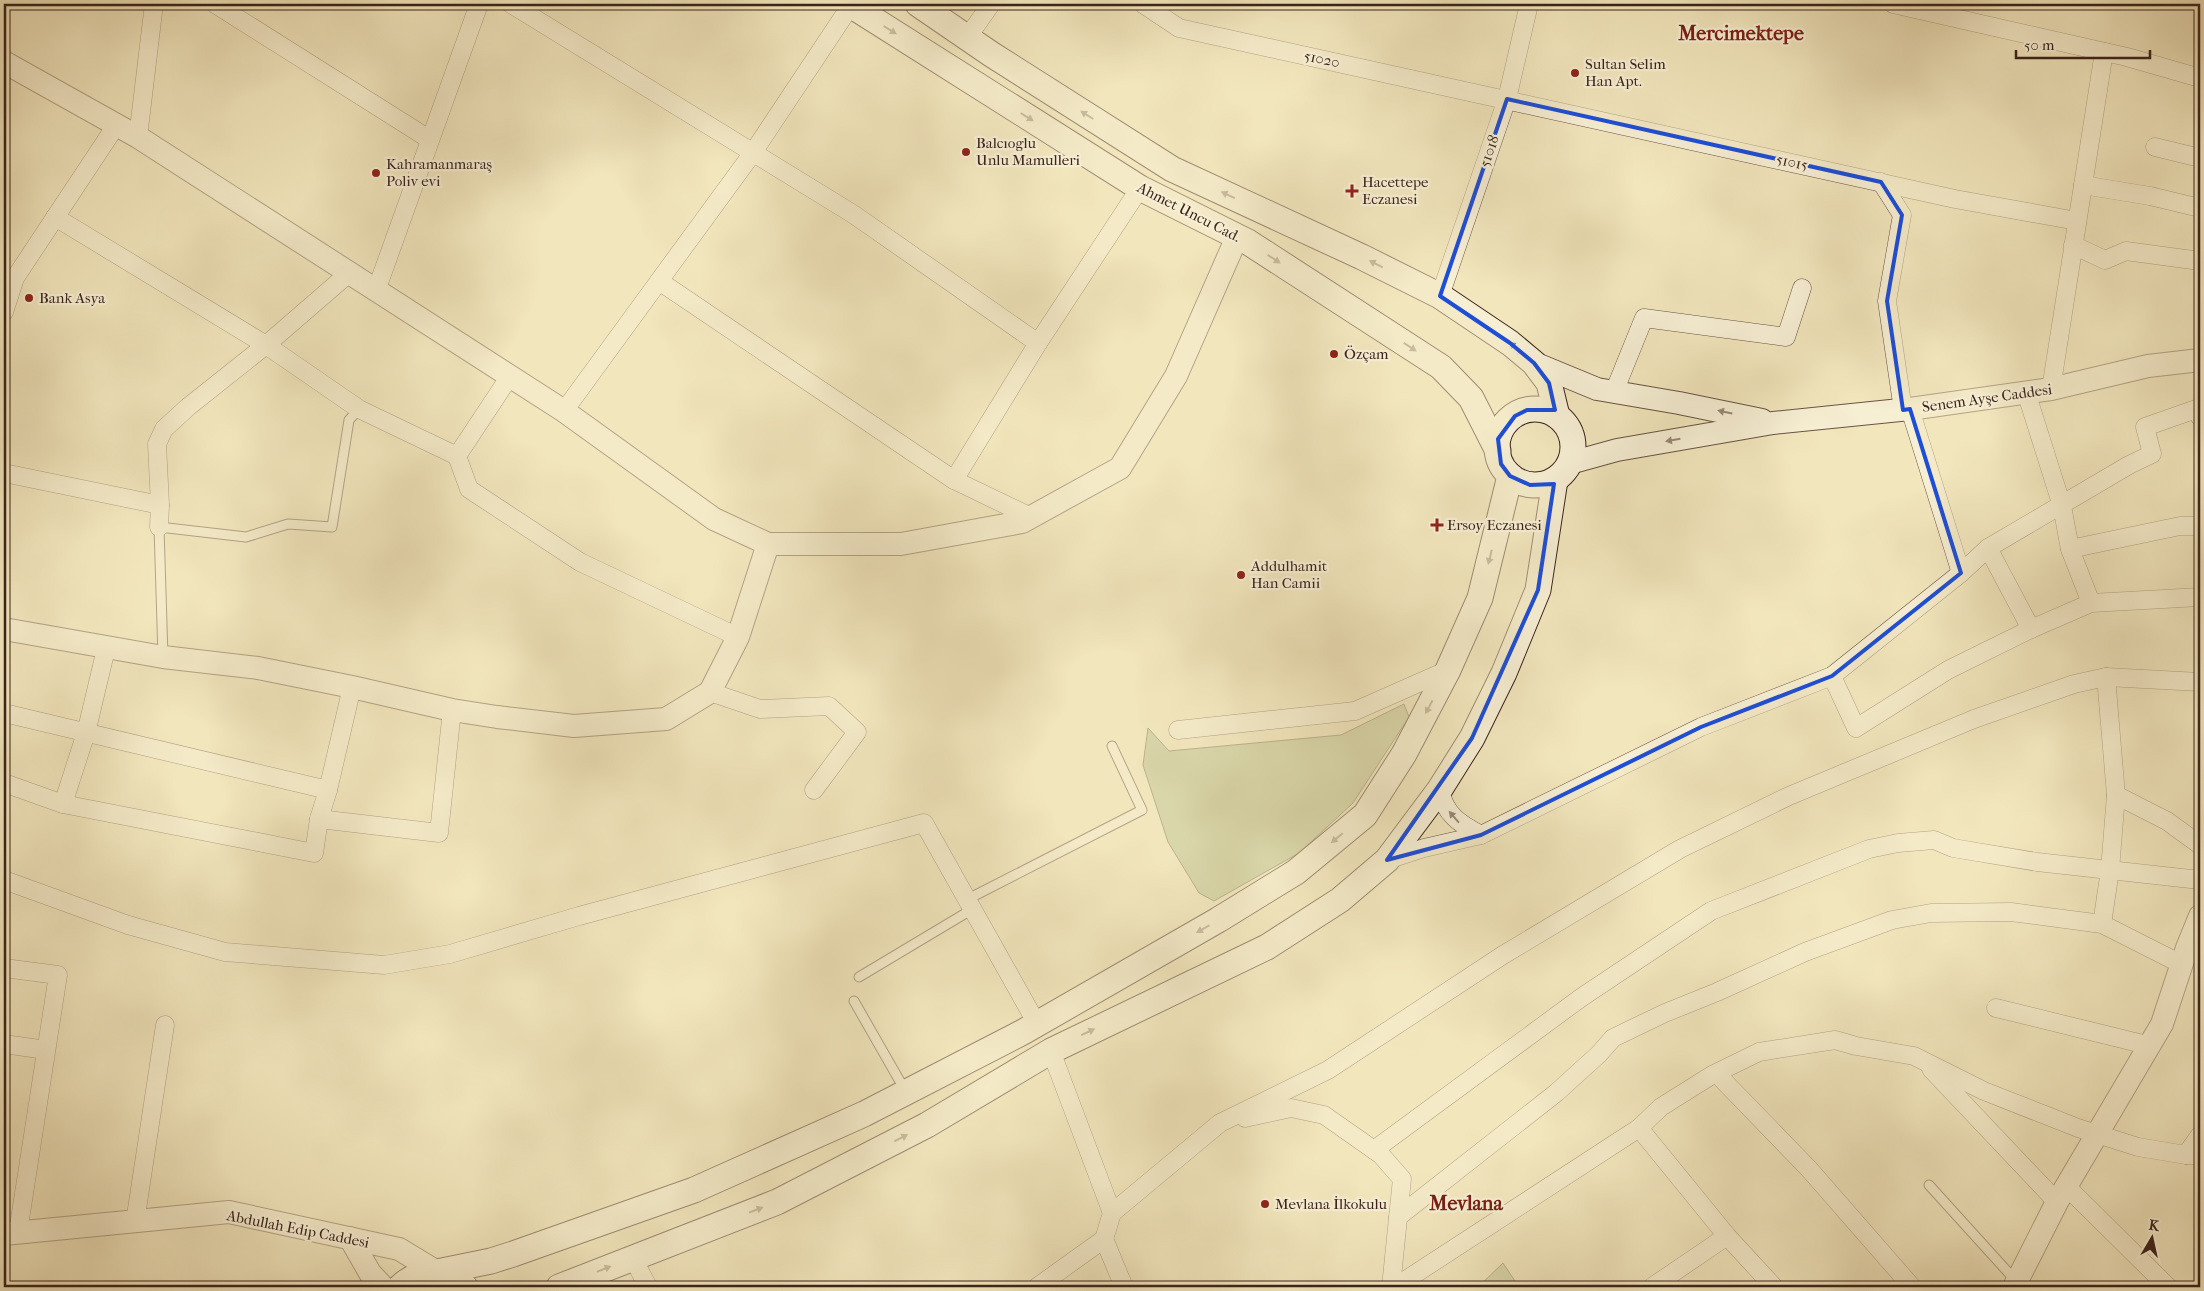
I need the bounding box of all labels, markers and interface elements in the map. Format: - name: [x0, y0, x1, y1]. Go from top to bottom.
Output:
- district label: Mercimektepe: [1677, 22, 1804, 45]
- one-way arrow: [883, 25, 896, 34]
- scale bar: [2016, 28, 2150, 60]
- text: 50 m: [2024, 36, 2055, 54]
- street label: 51020: [1303, 46, 1341, 72]
- place label: Sultan Selim Han Apt.: [1585, 55, 1666, 90]
- marker: Sultan Selim Han Apt.: [1569, 67, 1581, 79]
- one-way arrow: [1081, 110, 1094, 120]
- one-way arrow: [1021, 112, 1034, 121]
- street label: 51018: [1475, 133, 1503, 169]
- place label: Balcıoglu Unlu Mamulleri: [976, 134, 1081, 169]
- marker: Balcıoglu Unlu Mamulleri: [960, 146, 972, 158]
- street label: 51015: [1775, 150, 1809, 174]
- place label: Kahramanmaraş Poliv evi: [386, 155, 493, 190]
- marker: Kahramanmaraş Poliv evi: [370, 167, 382, 179]
- place label: Hacettepe Eczanesi: [1362, 173, 1429, 208]
- street label: Ahmet Uncu Cad.: [1133, 178, 1244, 246]
- marker: Hacettepe Eczanesi: [1346, 185, 1358, 197]
- one-way arrow: [1221, 191, 1235, 199]
- one-way arrow: [1267, 254, 1280, 264]
- one-way arrow: [1368, 260, 1383, 268]
- place label: Bank Asya: [39, 289, 106, 307]
- marker: Bank Asya: [23, 292, 35, 304]
- one-way arrow: [1509, 341, 1522, 352]
- one-way arrow: [1404, 342, 1417, 352]
- place label: Özçam: [1344, 345, 1389, 363]
- marker: Özçam: [1328, 348, 1340, 360]
- street label: Senem Ayşe Caddesi: [1921, 380, 2054, 416]
- one-way arrow: [1717, 408, 1733, 416]
- one-way arrow: [1665, 437, 1681, 445]
- place label: Ersoy Eczanesi: [1447, 516, 1542, 534]
- marker: Ersoy Eczanesi: [1431, 519, 1443, 531]
- one-way arrow: [1486, 549, 1494, 564]
- place label: Addulhamit Han Camii: [1250, 557, 1328, 592]
- marker: Addulhamit Han Camii: [1235, 569, 1247, 581]
- one-way arrow: [1425, 699, 1433, 714]
- one-way arrow: [1448, 812, 1460, 824]
- one-way arrow: [1330, 833, 1343, 844]
- one-way arrow: [1196, 925, 1209, 934]
- one-way arrow: [1081, 1028, 1095, 1036]
- one-way arrow: [894, 1134, 909, 1142]
- district label: Mevlana: [1428, 1192, 1503, 1215]
- place label: Mevlana İlkokulu: [1275, 1195, 1387, 1213]
- marker: Mevlana İlkokulu: [1259, 1198, 1271, 1210]
- street label: Abdullah Edip Caddesi: [224, 1206, 371, 1252]
- one-way arrow: [749, 1206, 764, 1214]
- north arrow: [2126, 1214, 2176, 1264]
- text: K: [2148, 1216, 2161, 1235]
- one-way arrow: [597, 1265, 612, 1273]

